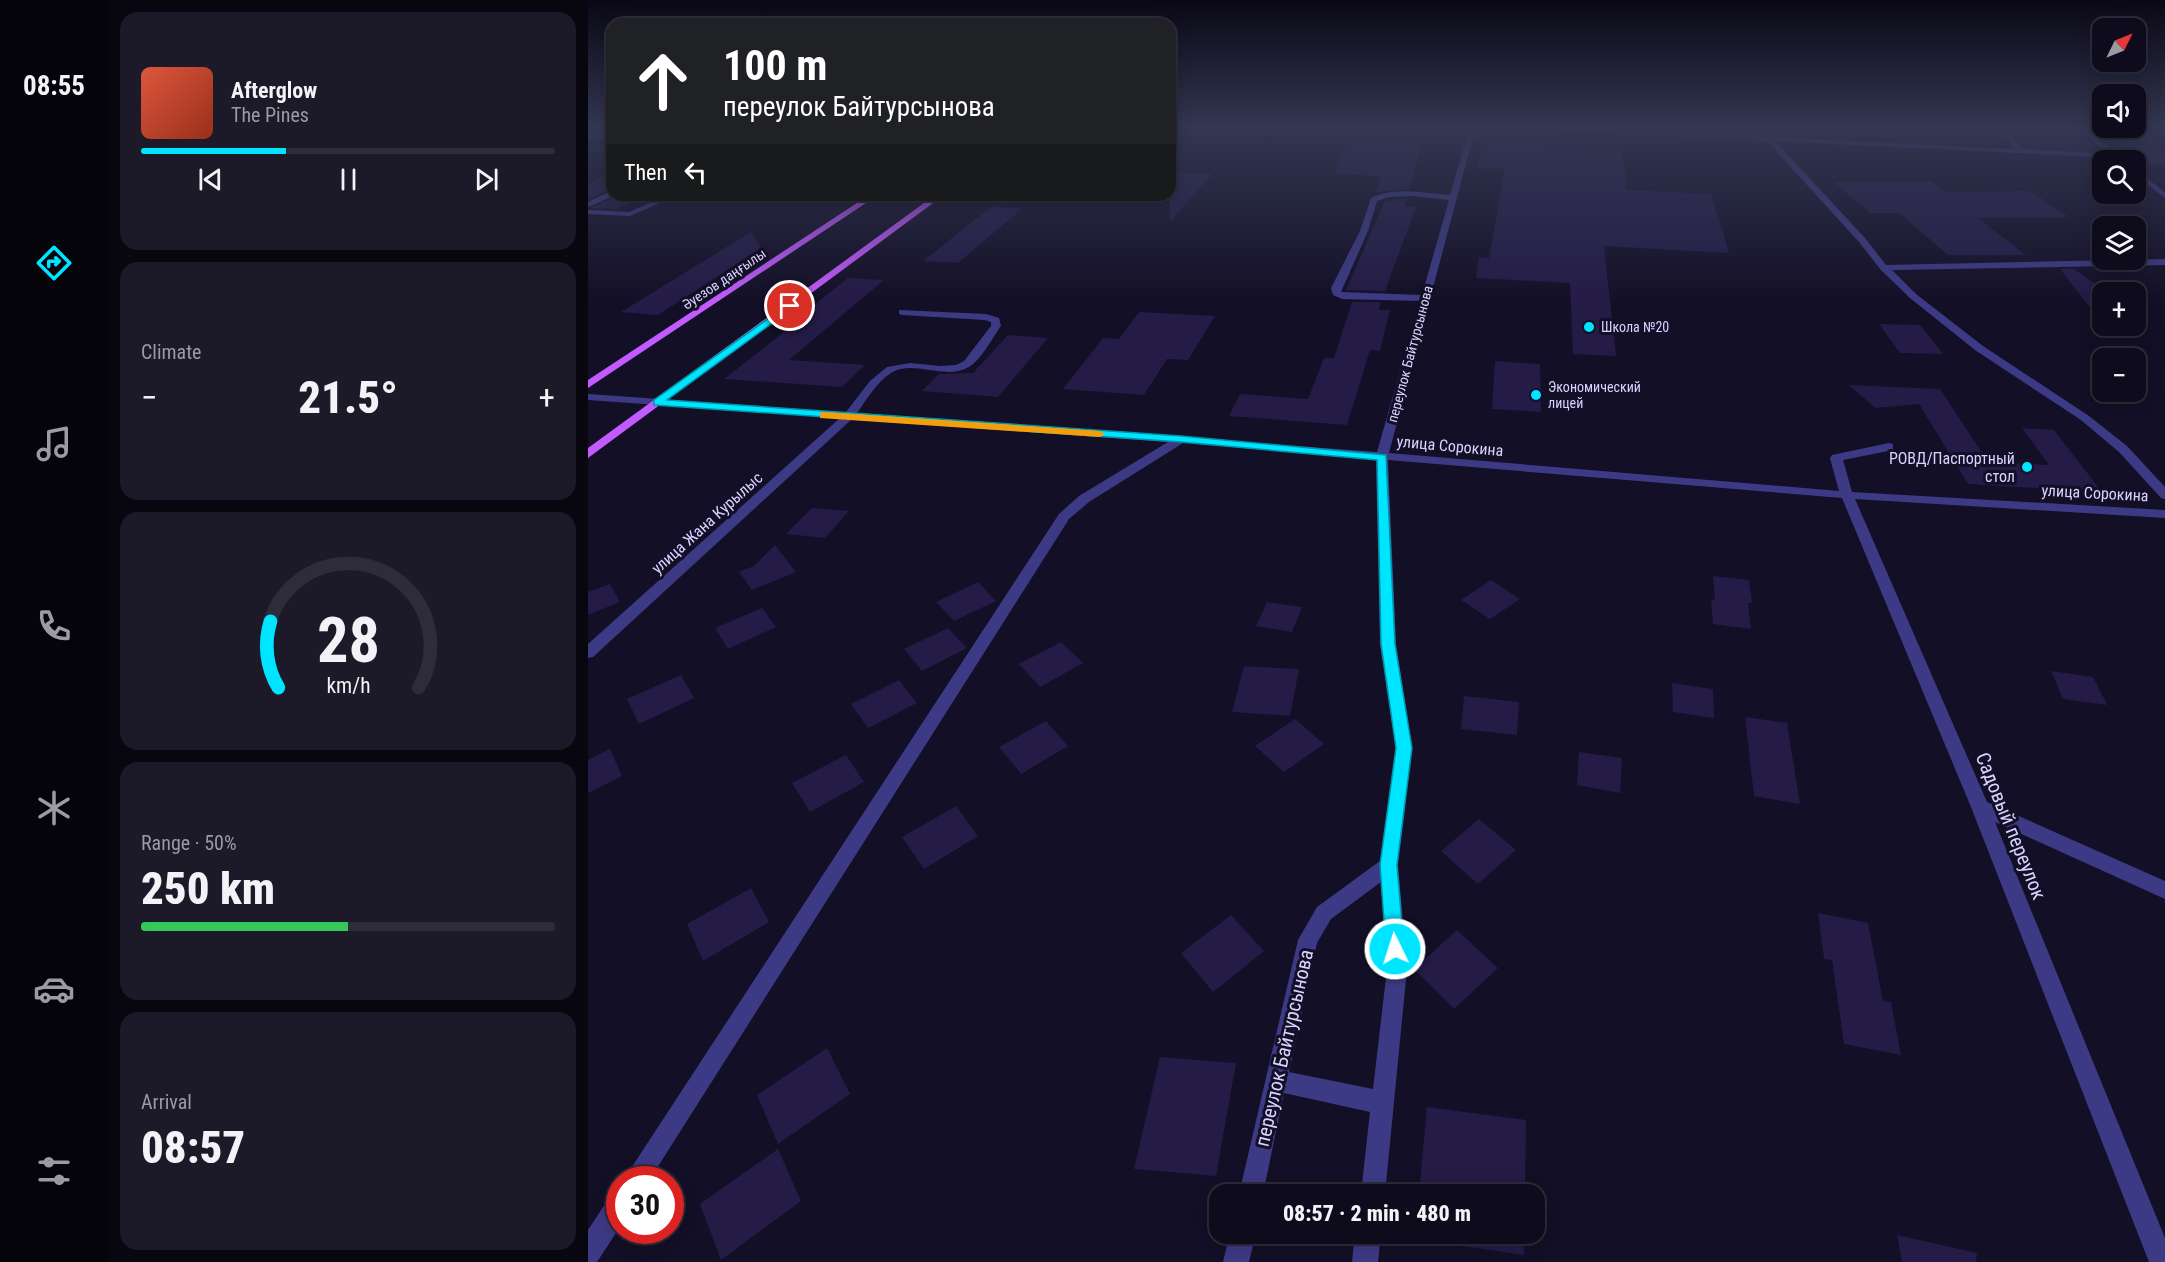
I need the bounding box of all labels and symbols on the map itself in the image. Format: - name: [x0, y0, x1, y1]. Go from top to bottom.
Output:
- north arrow: [2092, 18, 2146, 72]
- street label: Әуезов даңғылы: [679, 245, 769, 313]
- pin: [764, 280, 815, 331]
- street label: переулок Байтурсынова: [1384, 284, 1436, 424]
- place label: Школа №20: [1601, 319, 1669, 335]
- marker: Школа №20: [1582, 320, 1596, 334]
- place label: Экономический лицей: [1548, 379, 1641, 411]
- marker: Экономический лицей: [1529, 388, 1543, 402]
- street label: улица Сорокина: [1396, 432, 1504, 460]
- place label: РОВД/Паспортный стол: [1889, 449, 2015, 486]
- marker: РОВД/Паспортный стол: [2020, 460, 2034, 474]
- street label: улица Жана Курылыс: [648, 468, 766, 578]
- street label: улица Сорокина: [2041, 481, 2149, 505]
- street label: Садовый переулок: [1971, 749, 2052, 903]
- position arrow: [1363, 917, 1427, 981]
- street label: переулок Байтурсынова: [1250, 947, 1318, 1149]
- speed limit sign: 30: [606, 1166, 684, 1244]

